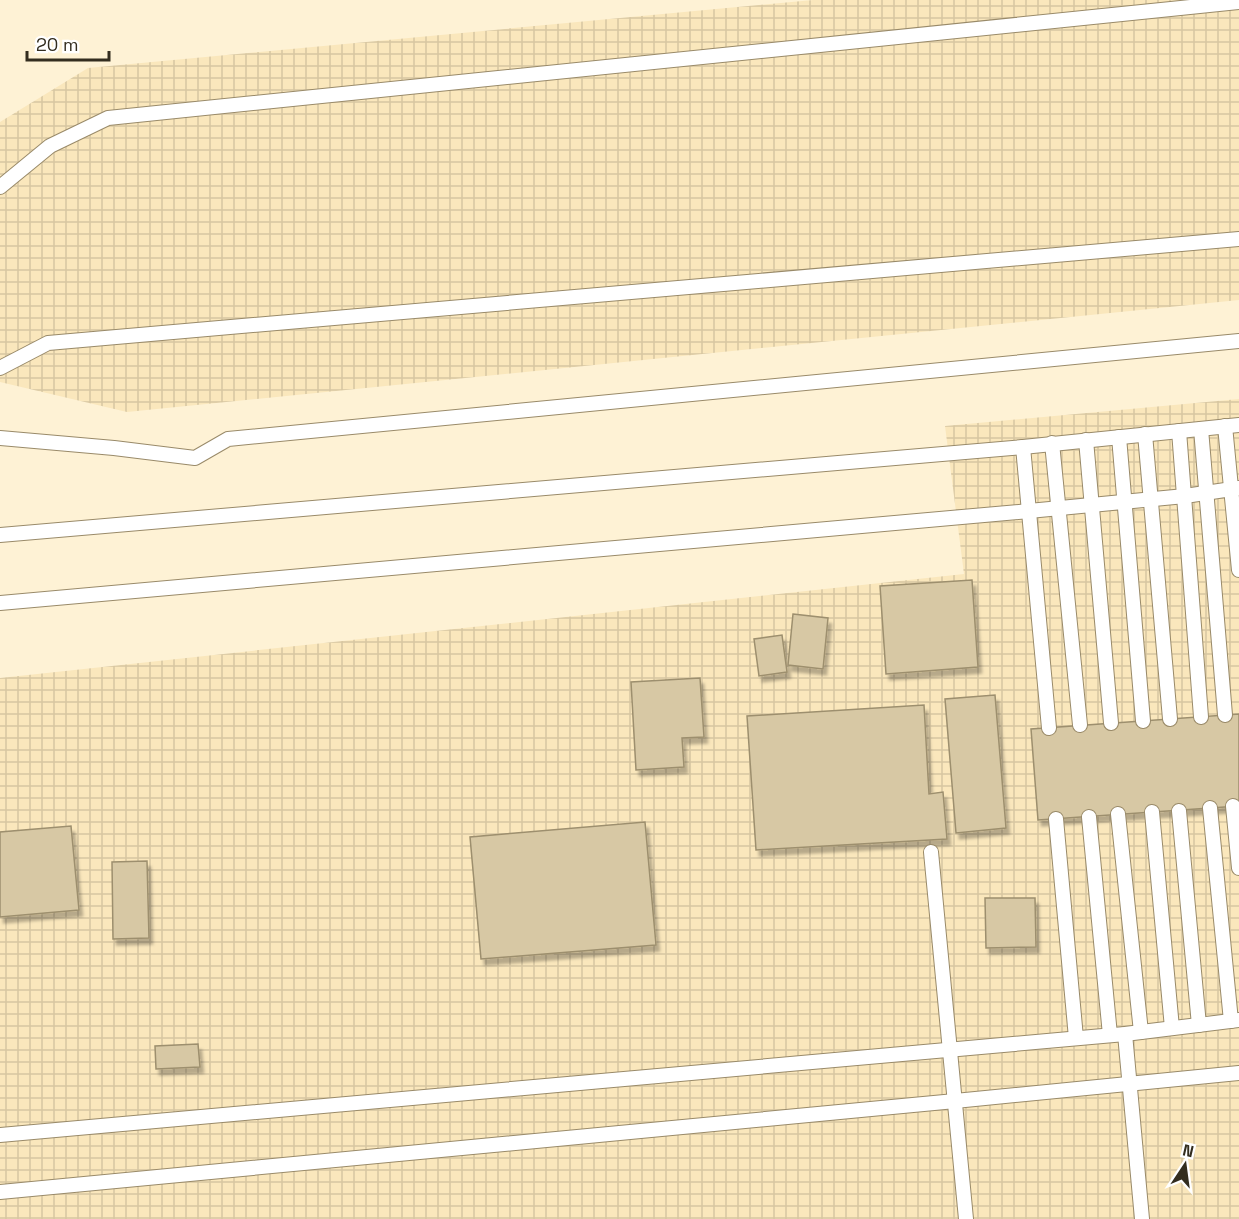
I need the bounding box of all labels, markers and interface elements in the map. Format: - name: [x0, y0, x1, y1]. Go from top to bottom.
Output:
- scale bar: [27, 24, 110, 62]
- text: 20 m: [36, 33, 79, 56]
- north arrow: [1155, 1135, 1215, 1195]
- text: N: [1181, 1139, 1196, 1162]

